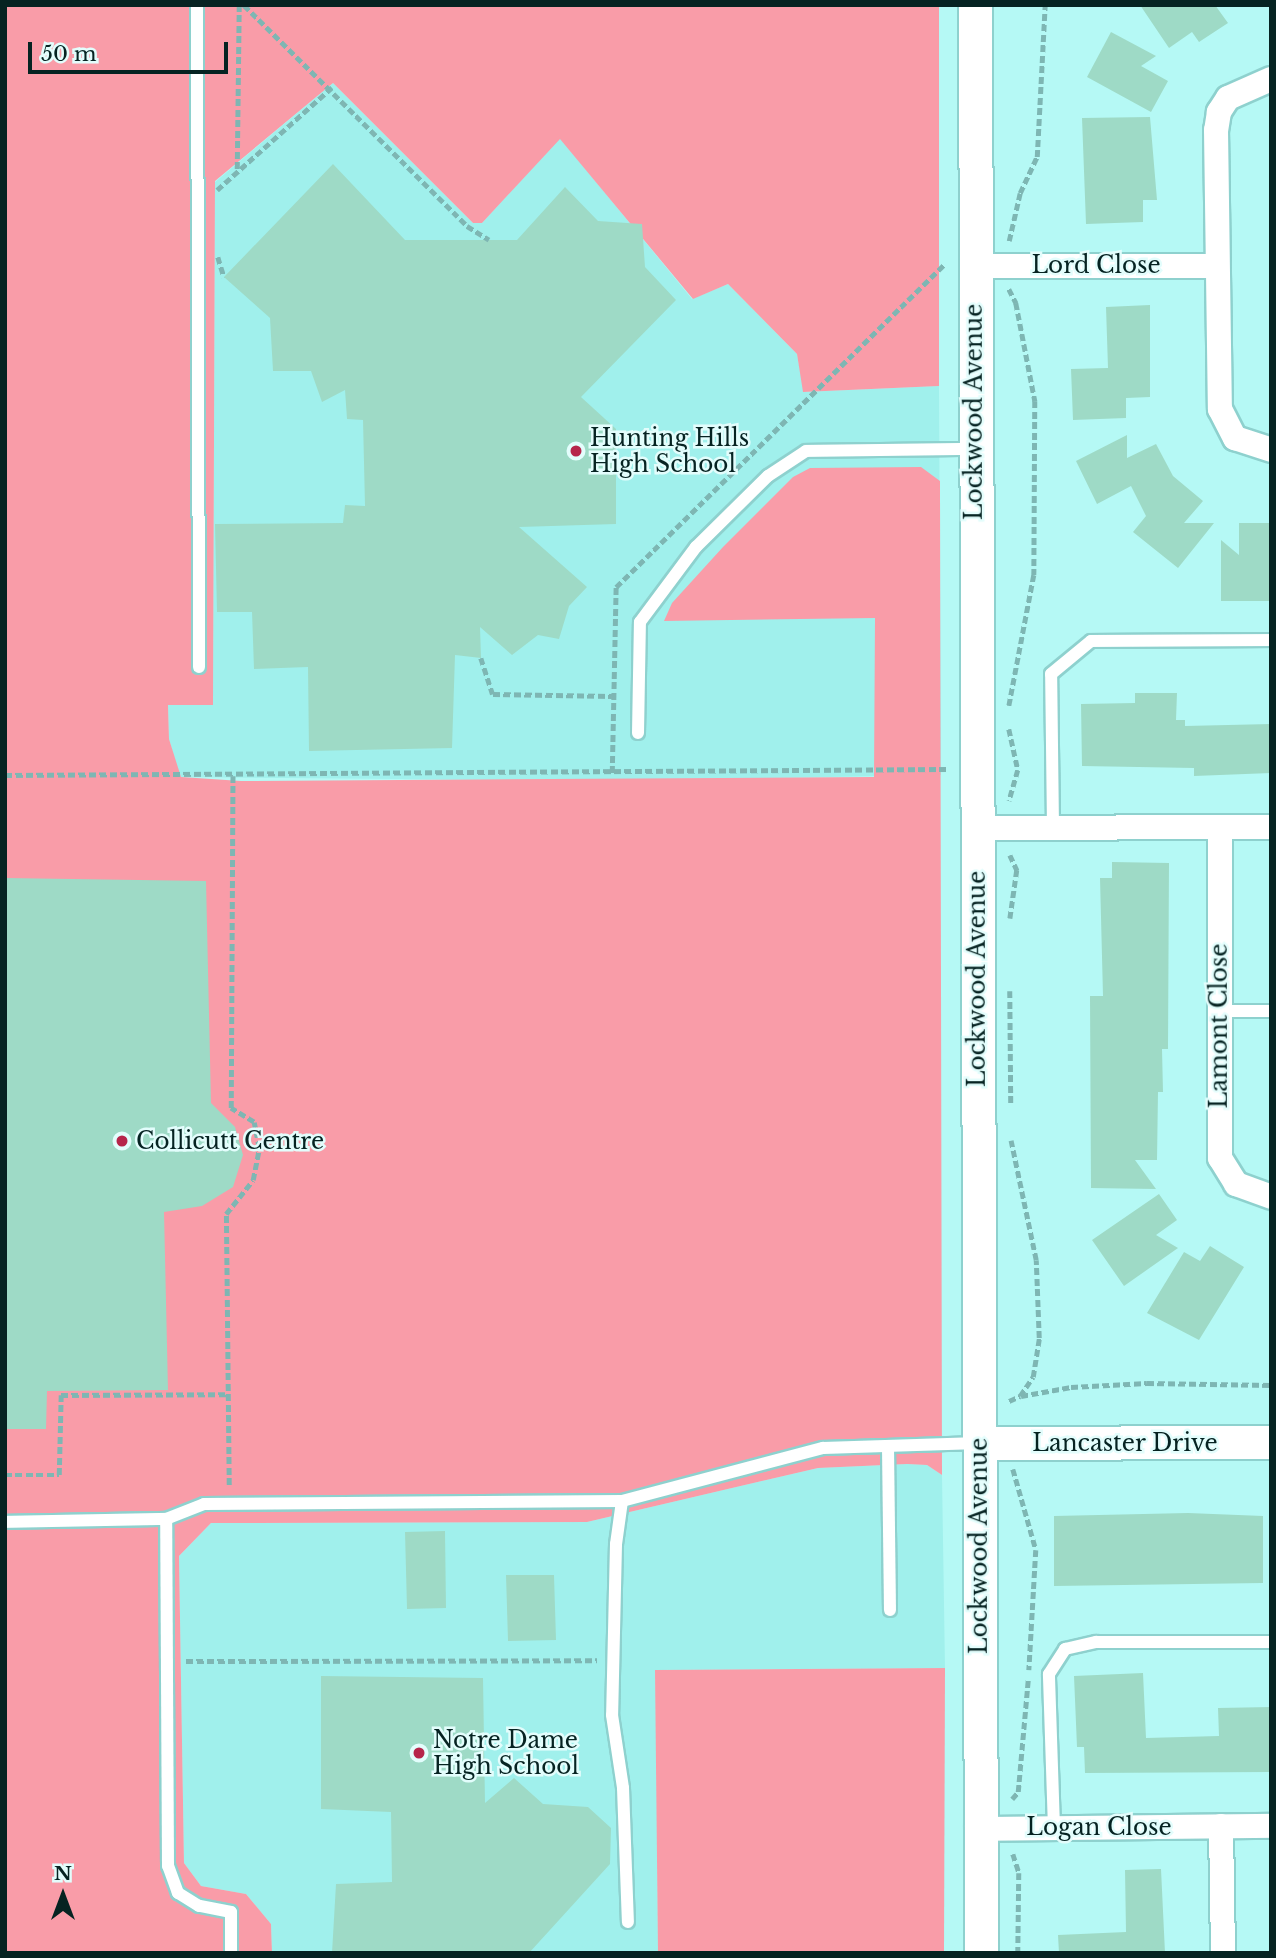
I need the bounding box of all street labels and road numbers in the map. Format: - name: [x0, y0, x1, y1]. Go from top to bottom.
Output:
- street label: Lord Close: [1031, 251, 1161, 279]
- street label: Lockwood Avenue: [960, 303, 988, 521]
- street label: Lockwood Avenue: [963, 870, 991, 1088]
- street label: Lamont Close: [1205, 944, 1233, 1108]
- street label: Lancaster Drive: [1032, 1429, 1218, 1457]
- street label: Lockwood Avenue: [965, 1437, 993, 1655]
- street label: Logan Close: [1026, 1813, 1172, 1841]

